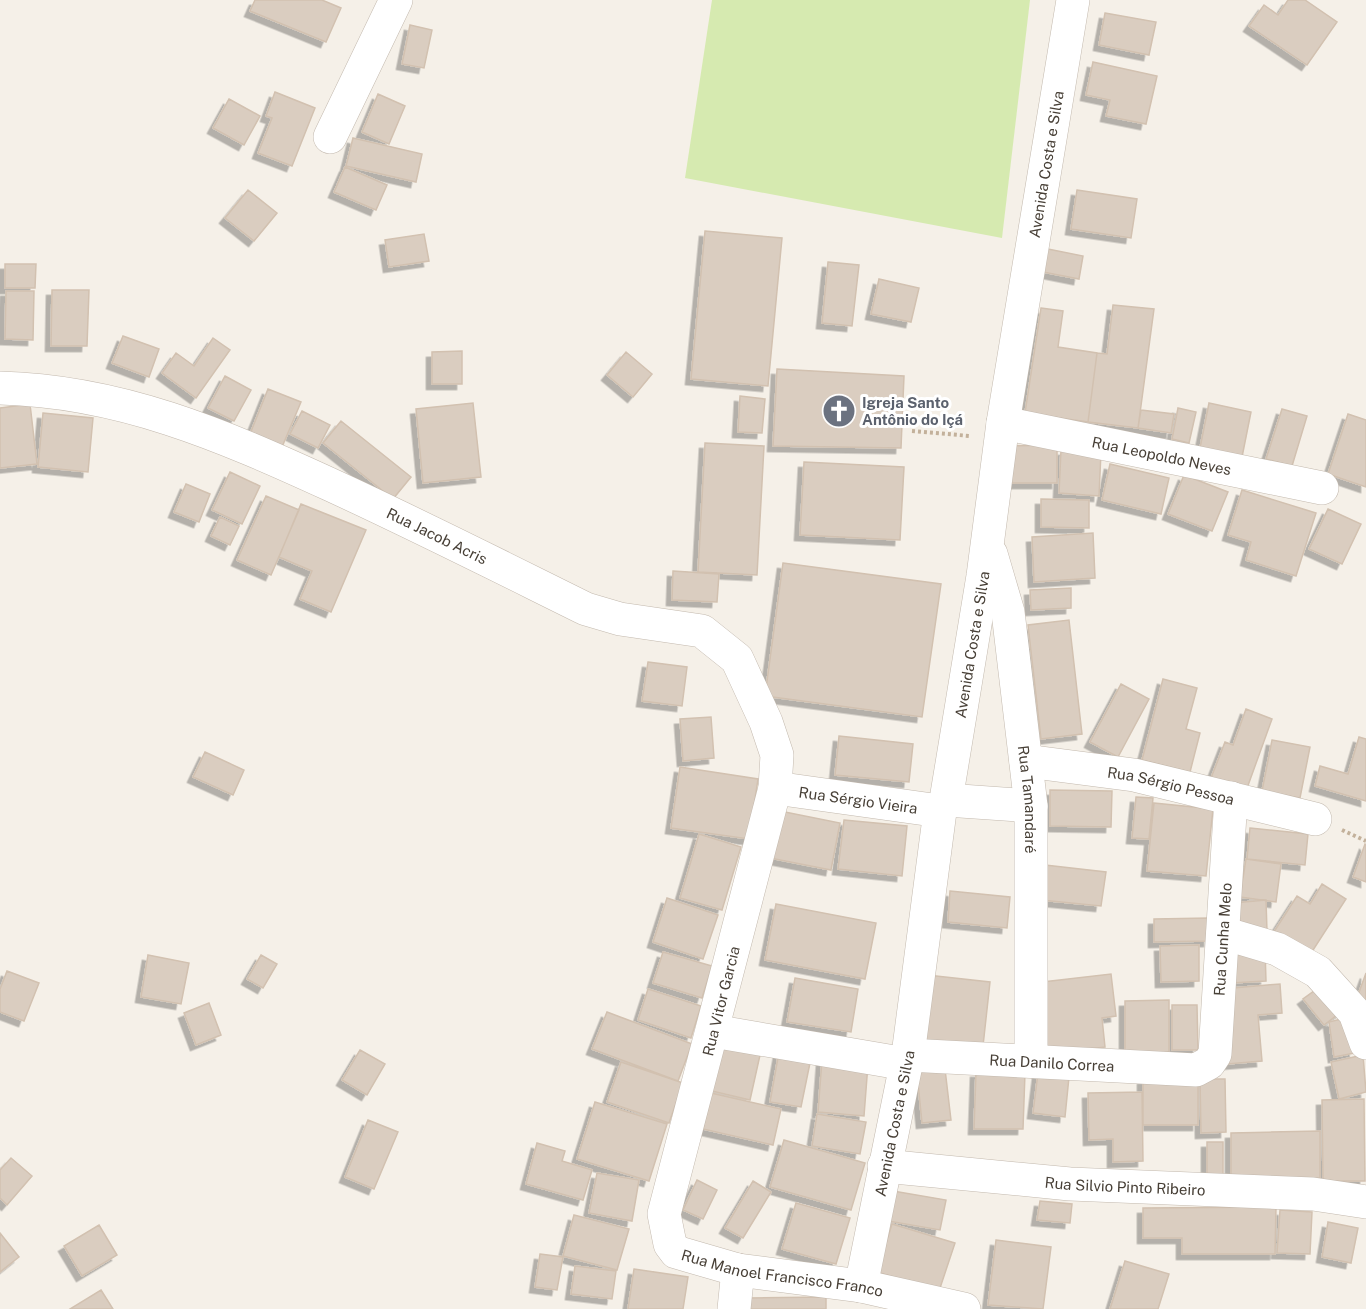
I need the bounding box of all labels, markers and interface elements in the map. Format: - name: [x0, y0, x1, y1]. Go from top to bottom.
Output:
- street label: Avenida Costa e Silva: [1025, 90, 1066, 239]
- church icon: Igreja Santo Antônio do Içá: [821, 393, 857, 429]
- place label: Igreja Santo Antônio do Içá: [862, 394, 963, 428]
- street label: Rua Leopoldo Neves: [1091, 433, 1233, 478]
- street label: Rua Jacob Acris: [384, 504, 490, 567]
- street label: Avenida Costa e Silva: [951, 570, 992, 719]
- street label: Rua Tamandaré: [1015, 744, 1040, 853]
- street label: Rua Sérgio Pessoa: [1106, 763, 1236, 808]
- street label: Rua Sérgio Vieira: [798, 783, 919, 816]
- street label: Rua Cunha Melo: [1210, 882, 1234, 996]
- street label: Rua Vitor Garcia: [699, 944, 743, 1058]
- street label: Avenida Costa e Silva: [871, 1049, 917, 1198]
- street label: Rua Danilo Correa: [989, 1051, 1115, 1074]
- street label: Rua Silvio Pinto Ribeiro: [1044, 1173, 1206, 1198]
- street label: Rua Manoel Francisco Franco: [680, 1246, 885, 1299]

